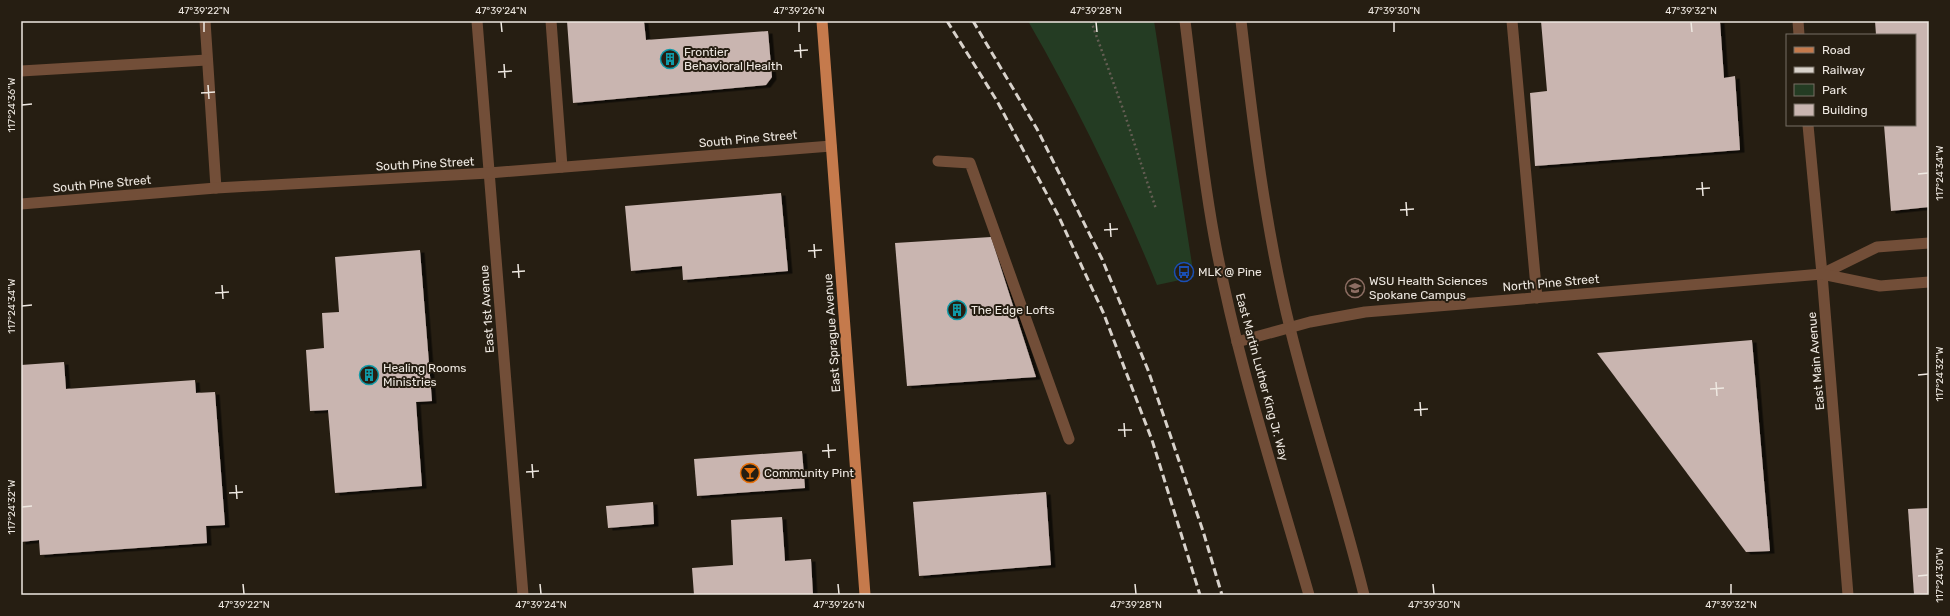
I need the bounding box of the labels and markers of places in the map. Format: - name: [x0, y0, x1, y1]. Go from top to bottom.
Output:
- place label: Frontier Behavioral Health: [684, 45, 783, 73]
- building icon: Frontier Behavioral Health: [659, 48, 681, 70]
- bus stop icon: MLK @ Pine: [1173, 261, 1195, 283]
- place label: MLK @ Pine: [1198, 265, 1262, 279]
- place label: WSU Health Sciences Spokane Campus: [1369, 274, 1488, 302]
- school or university icon: WSU Health Sciences Spokane Campus: [1344, 277, 1366, 299]
- building icon: The Edge Lofts: [946, 299, 968, 321]
- place label: The Edge Lofts: [971, 303, 1055, 317]
- place label: Healing Rooms Ministries: [383, 361, 466, 389]
- building icon: Healing Rooms Ministries: [358, 364, 380, 386]
- bar icon: Community Pint: [739, 462, 761, 484]
- place label: Community Pint: [764, 466, 854, 480]

